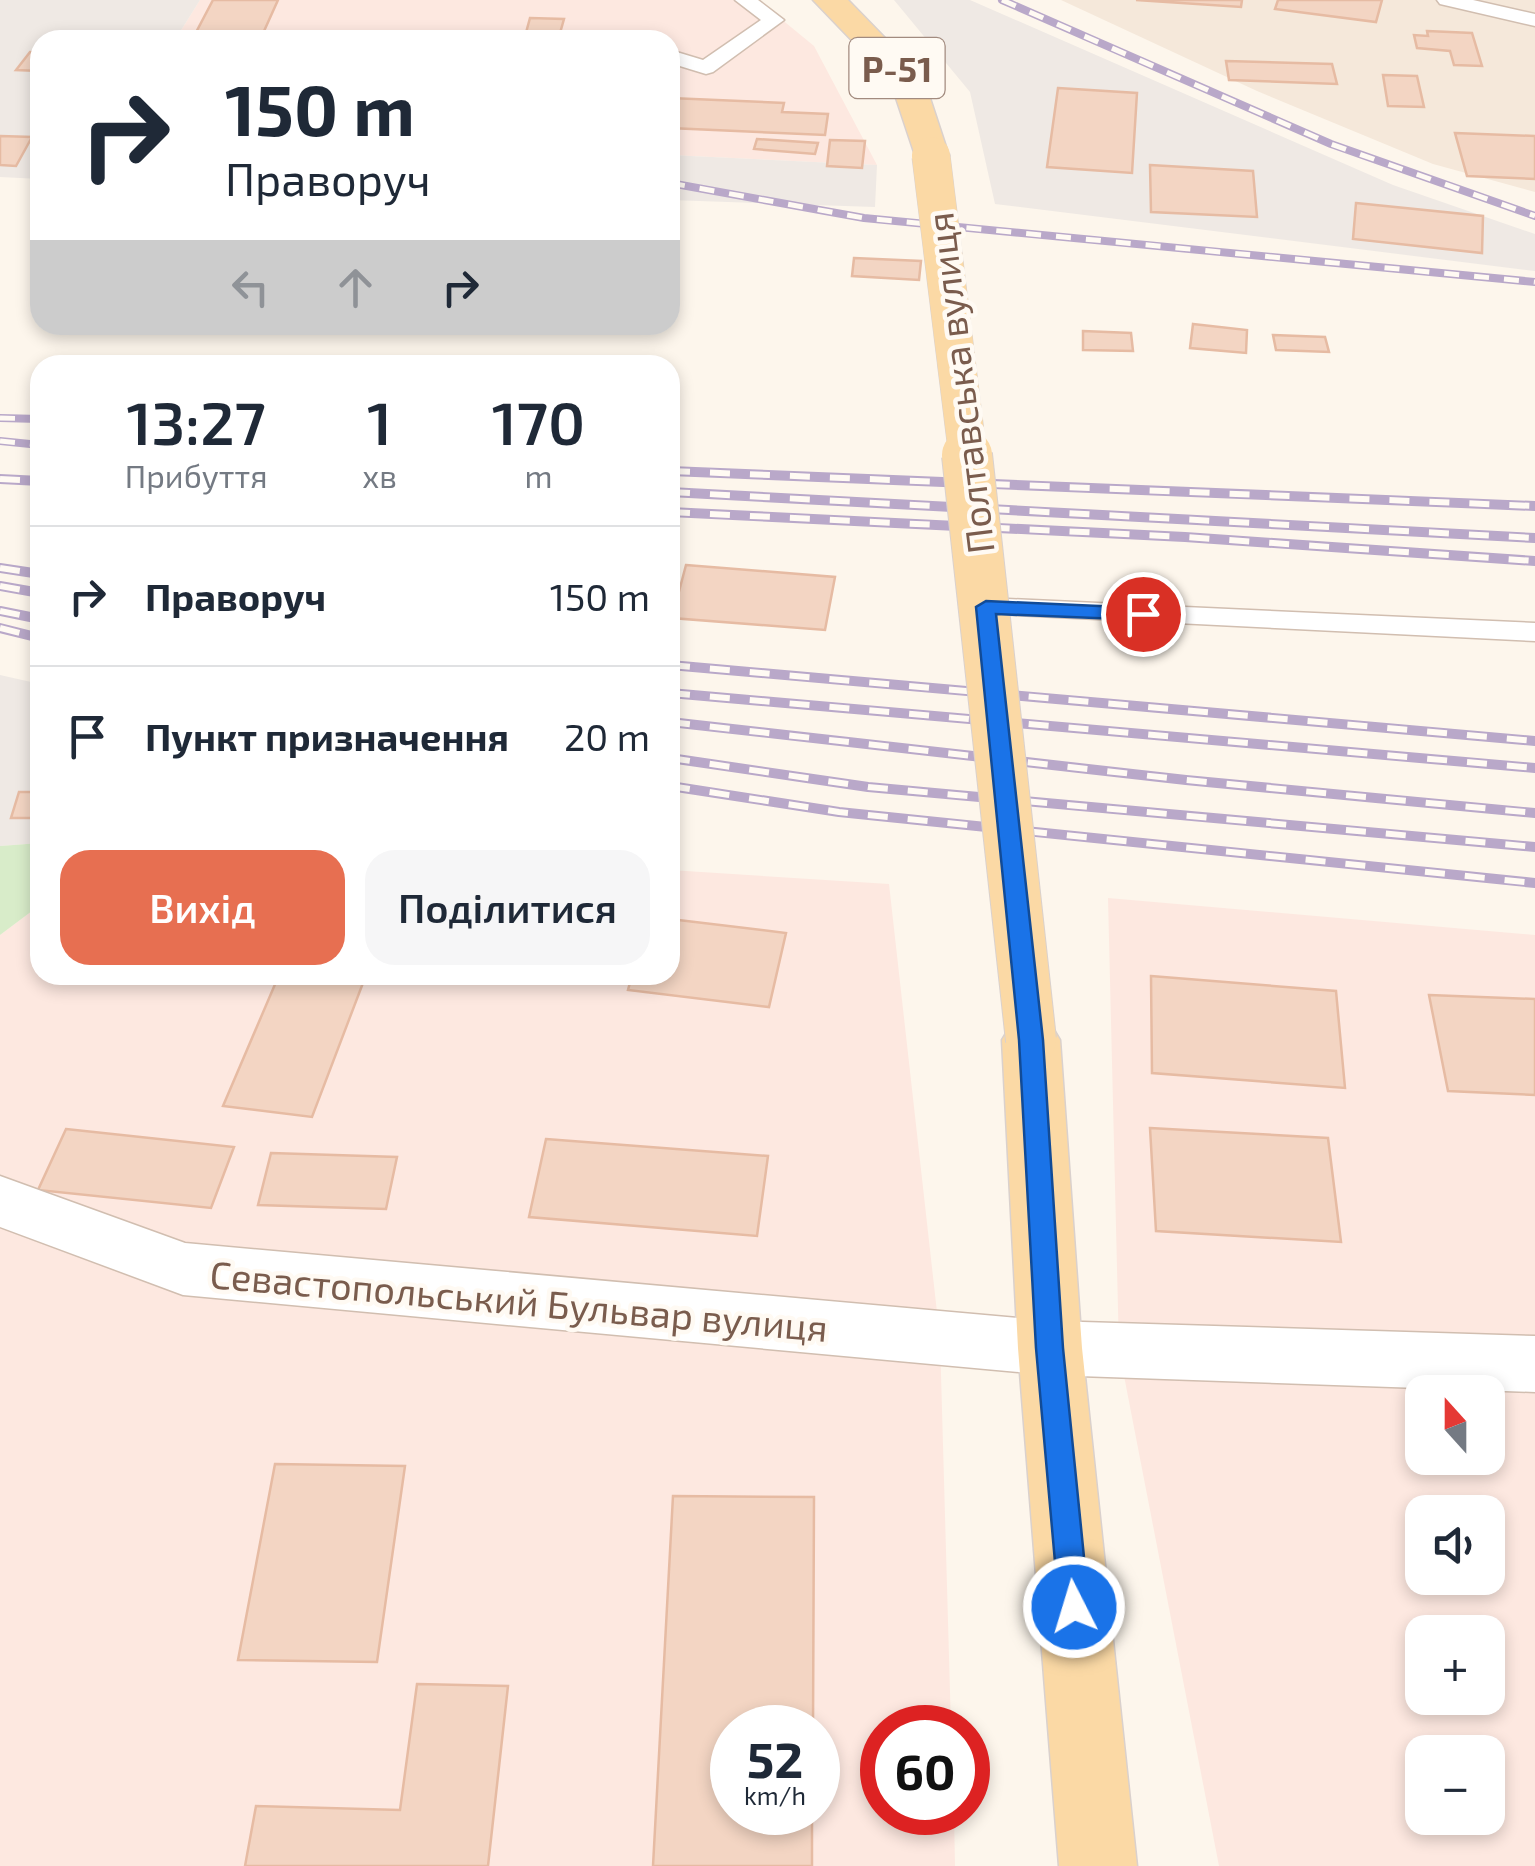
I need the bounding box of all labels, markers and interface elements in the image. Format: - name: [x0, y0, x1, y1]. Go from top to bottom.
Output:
- road number: Р-51: [850, 38, 944, 98]
- text: 150 m: [225, 66, 415, 150]
- icon: right: [60, 70, 190, 200]
- text: Праворуч: [225, 151, 431, 205]
- street label: Полтавська вулиця: [915, 210, 1003, 556]
- icon: left: [223, 260, 278, 315]
- icon: ahead: [328, 260, 383, 315]
- icon: right: [433, 260, 488, 315]
- text: 13:27: [126, 385, 266, 457]
- text: 1: [367, 385, 392, 457]
- text: 170: [492, 385, 585, 457]
- text: Прибуття: [125, 456, 268, 494]
- text: хв: [362, 456, 397, 494]
- text: m: [524, 456, 553, 494]
- icon: right: [60, 569, 115, 624]
- pin: [1101, 572, 1186, 657]
- text: Праворуч: [145, 573, 326, 619]
- text: 150 m: [550, 573, 650, 619]
- icon: arrive: [1116, 587, 1171, 642]
- icon: arrive: [60, 709, 115, 764]
- text: Пункт призначення: [145, 713, 509, 759]
- text: 20 m: [564, 713, 650, 759]
- button: Вихід: [60, 850, 345, 965]
- button: Поділитися: [365, 850, 650, 965]
- street label: Севастопольський Бульвар вулиця: [208, 1250, 830, 1350]
- north arrow: [1405, 1375, 1505, 1475]
- map controls: [1405, 1375, 1505, 1835]
- button: sound: [1405, 1495, 1505, 1595]
- position arrow: [1022, 1555, 1126, 1659]
- button: +: [1405, 1615, 1505, 1715]
- speed limit sign: 60: [860, 1705, 990, 1835]
- text: 52: [747, 1728, 803, 1788]
- button: −: [1405, 1735, 1505, 1835]
- text: km/h: [744, 1780, 806, 1810]

